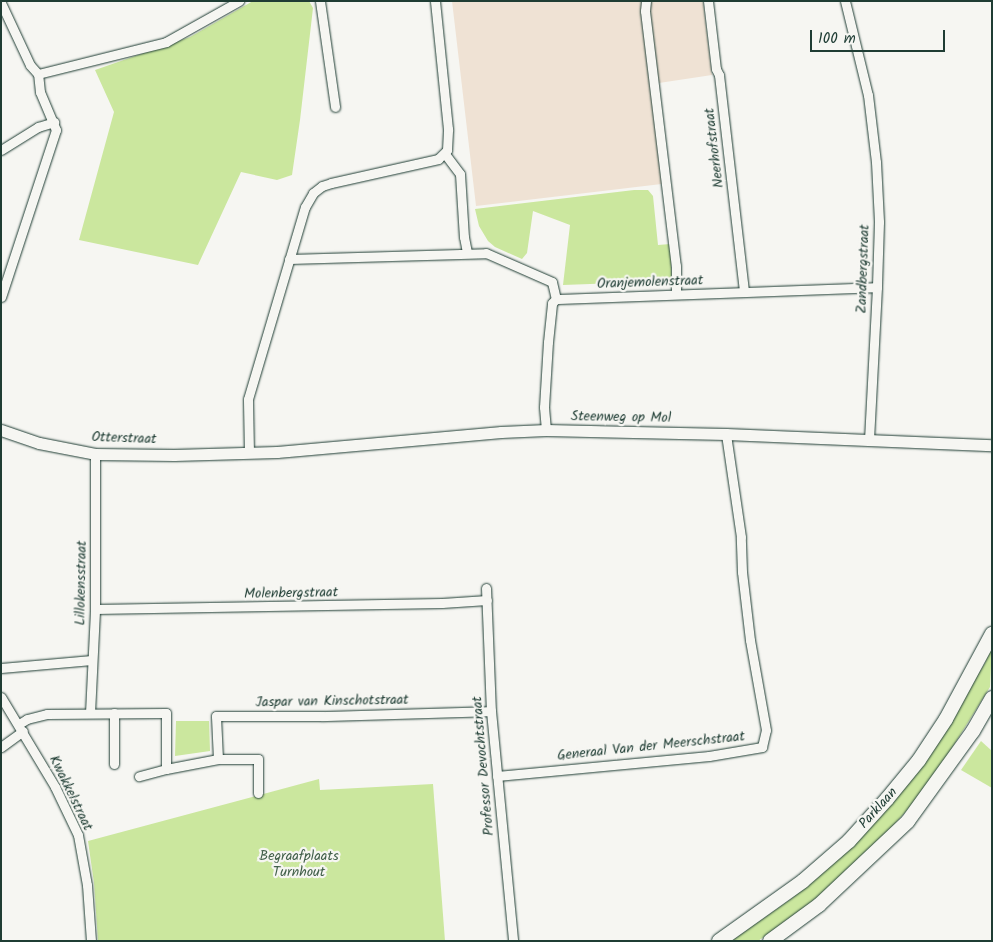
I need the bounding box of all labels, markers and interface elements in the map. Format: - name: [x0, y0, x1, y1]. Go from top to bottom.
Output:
- scale bar: [813, 20, 948, 52]
- text: 100 m: [818, 27, 856, 51]
- street label: Neerhofstraat: [701, 107, 727, 189]
- street label: Zandbergstraat: [853, 224, 873, 314]
- street label: Oranjemolenstraat: [597, 272, 703, 292]
- street label: Steenweg op Mol: [571, 408, 671, 426]
- street label: Otterstraat: [91, 428, 157, 448]
- street label: Lillokensstraat: [72, 540, 90, 626]
- street label: Molenbergstraat: [244, 584, 338, 602]
- street label: Jaspar van Kinschotstraat: [255, 691, 409, 711]
- street label: Professor Devochtstraat: [469, 696, 497, 836]
- street label: Generaal Van der Meerschstraat: [556, 728, 746, 764]
- street label: Kwakkelstraat: [46, 753, 96, 833]
- street label: Parklaan: [855, 784, 901, 832]
- park label: Begraafplaats Turnhout: [259, 848, 339, 880]

